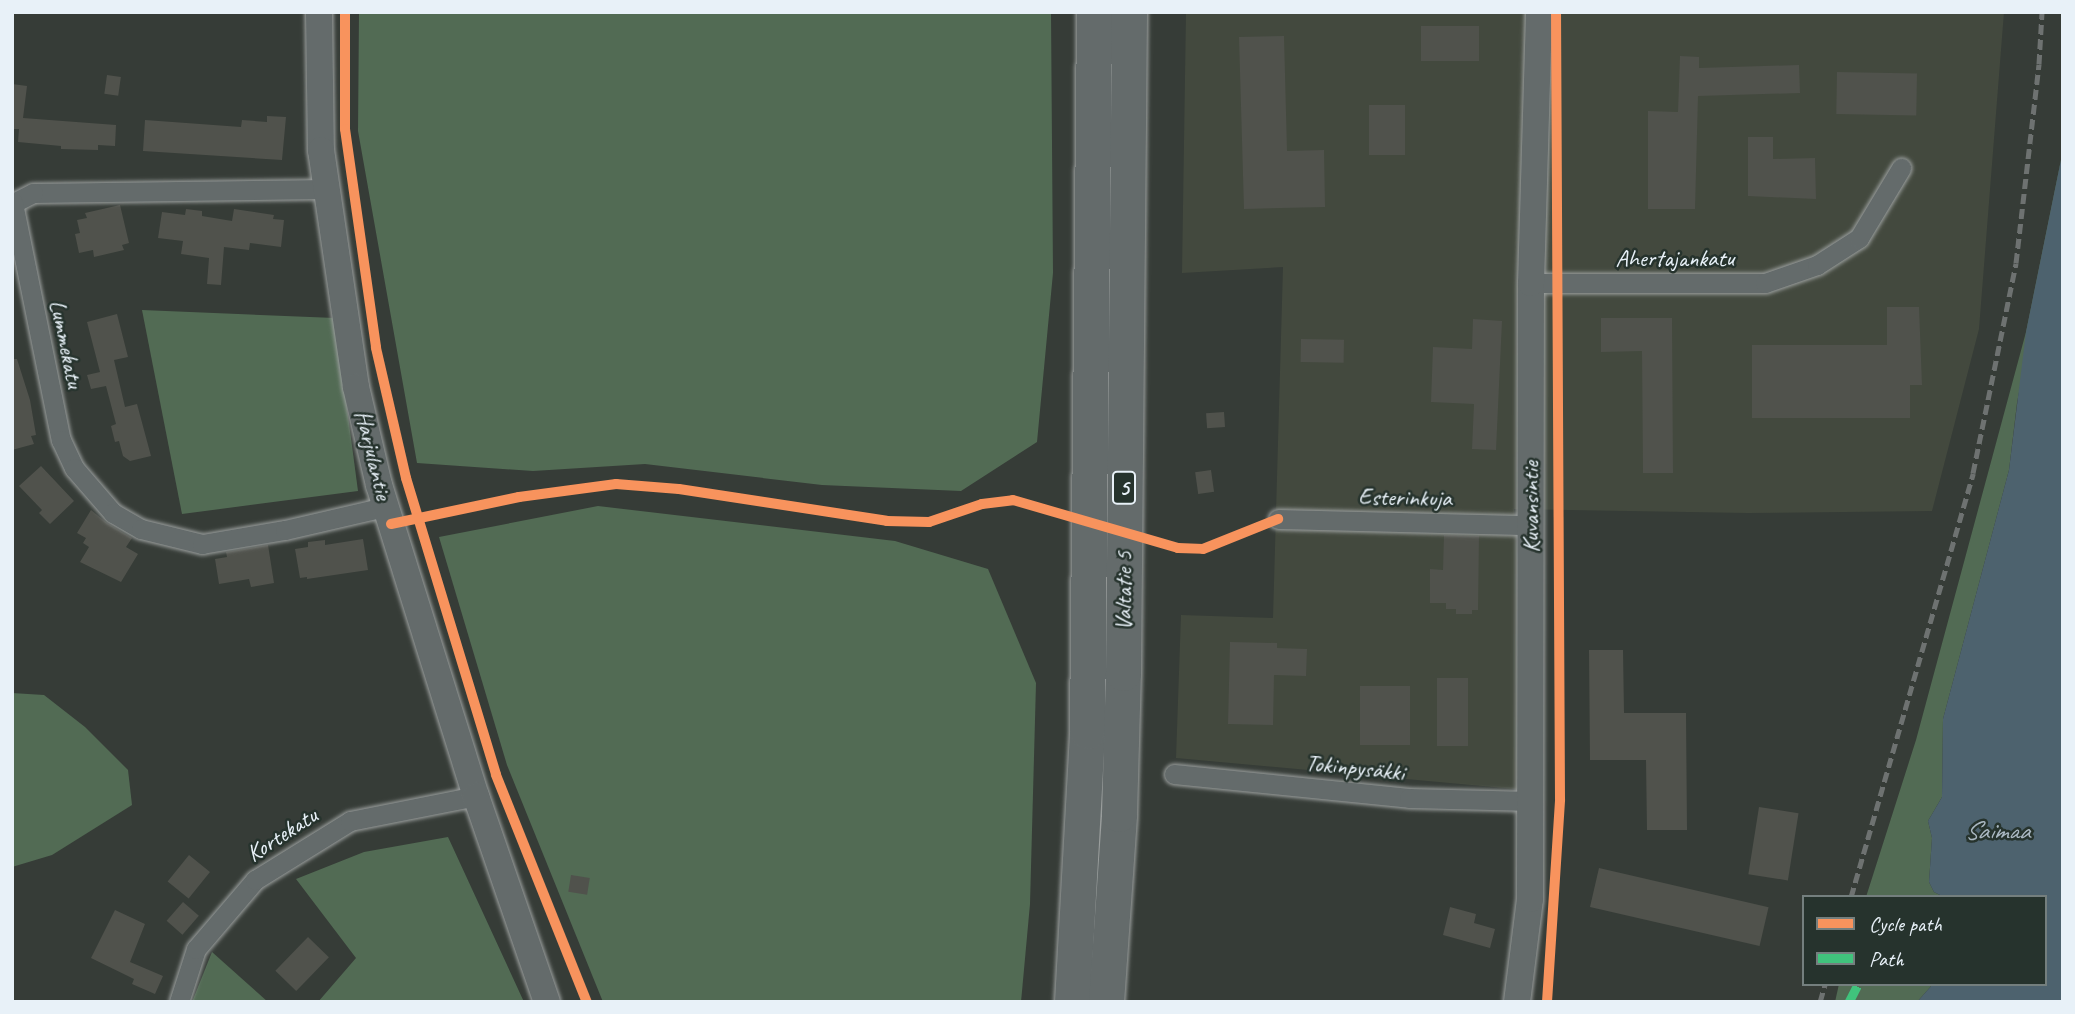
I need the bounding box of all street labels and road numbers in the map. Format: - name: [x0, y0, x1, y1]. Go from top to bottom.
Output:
- street label: Ahertajankatu: [1616, 245, 1734, 273]
- street label: Lummekatu: [43, 297, 89, 391]
- street label: Harjulantie: [348, 407, 398, 503]
- street label: Kuvansintie: [1517, 461, 1545, 553]
- road number: 5: [1112, 468, 1136, 508]
- street label: Esterinkuja: [1358, 483, 1452, 513]
- street label: Valtatie 5: [1110, 551, 1138, 631]
- street label: Tokinpysäkki: [1304, 748, 1406, 788]
- street label: Kortekatu: [241, 801, 323, 869]

